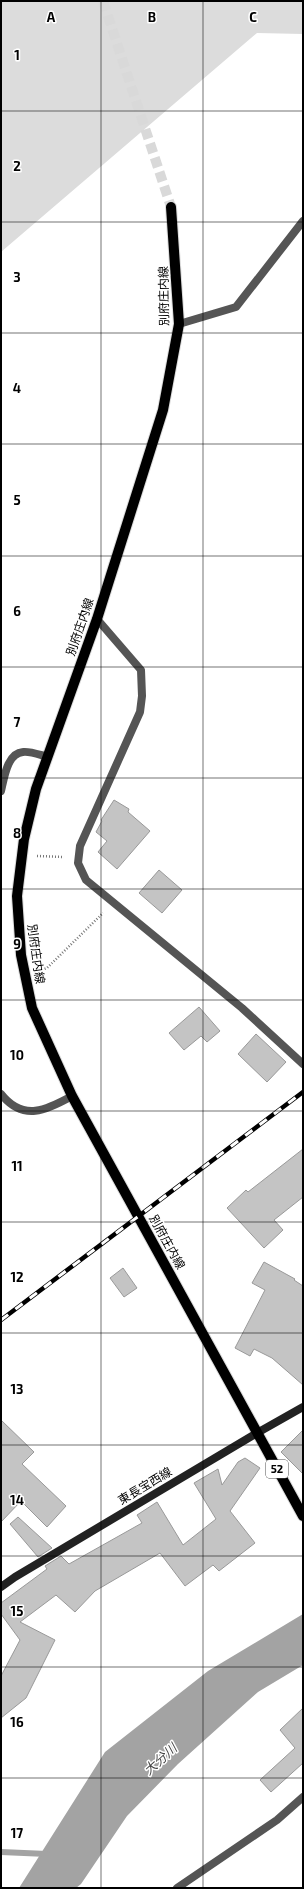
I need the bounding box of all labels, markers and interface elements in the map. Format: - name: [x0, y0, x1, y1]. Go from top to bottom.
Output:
- text: A: [47, 9, 56, 25]
- text: B: [148, 9, 156, 25]
- text: C: [249, 9, 257, 25]
- text: 1: [14, 47, 20, 63]
- text: 2: [13, 158, 21, 174]
- street label: 別府庄内線: [155, 266, 171, 326]
- text: 3: [13, 269, 21, 285]
- text: 4: [13, 380, 21, 396]
- text: 5: [13, 492, 21, 508]
- street label: 別府庄内線: [63, 596, 95, 657]
- text: 6: [13, 603, 21, 619]
- text: 7: [14, 714, 21, 730]
- text: 8: [13, 825, 21, 841]
- street label: 別府庄内線: [26, 923, 48, 985]
- text: 9: [13, 936, 21, 952]
- text: 10: [10, 1047, 24, 1063]
- text: 11: [11, 1158, 23, 1174]
- street label: 別府庄内線: [147, 1212, 189, 1271]
- text: 12: [10, 1269, 24, 1285]
- text: 13: [11, 1381, 24, 1397]
- road number: 52: [266, 1460, 288, 1478]
- street label: 東長宝西線: [115, 1464, 174, 1507]
- text: 14: [10, 1492, 24, 1508]
- text: 15: [11, 1603, 23, 1619]
- text: 16: [10, 1714, 24, 1730]
- water label: 大分川: [140, 1739, 181, 1778]
- text: 17: [11, 1825, 23, 1841]

